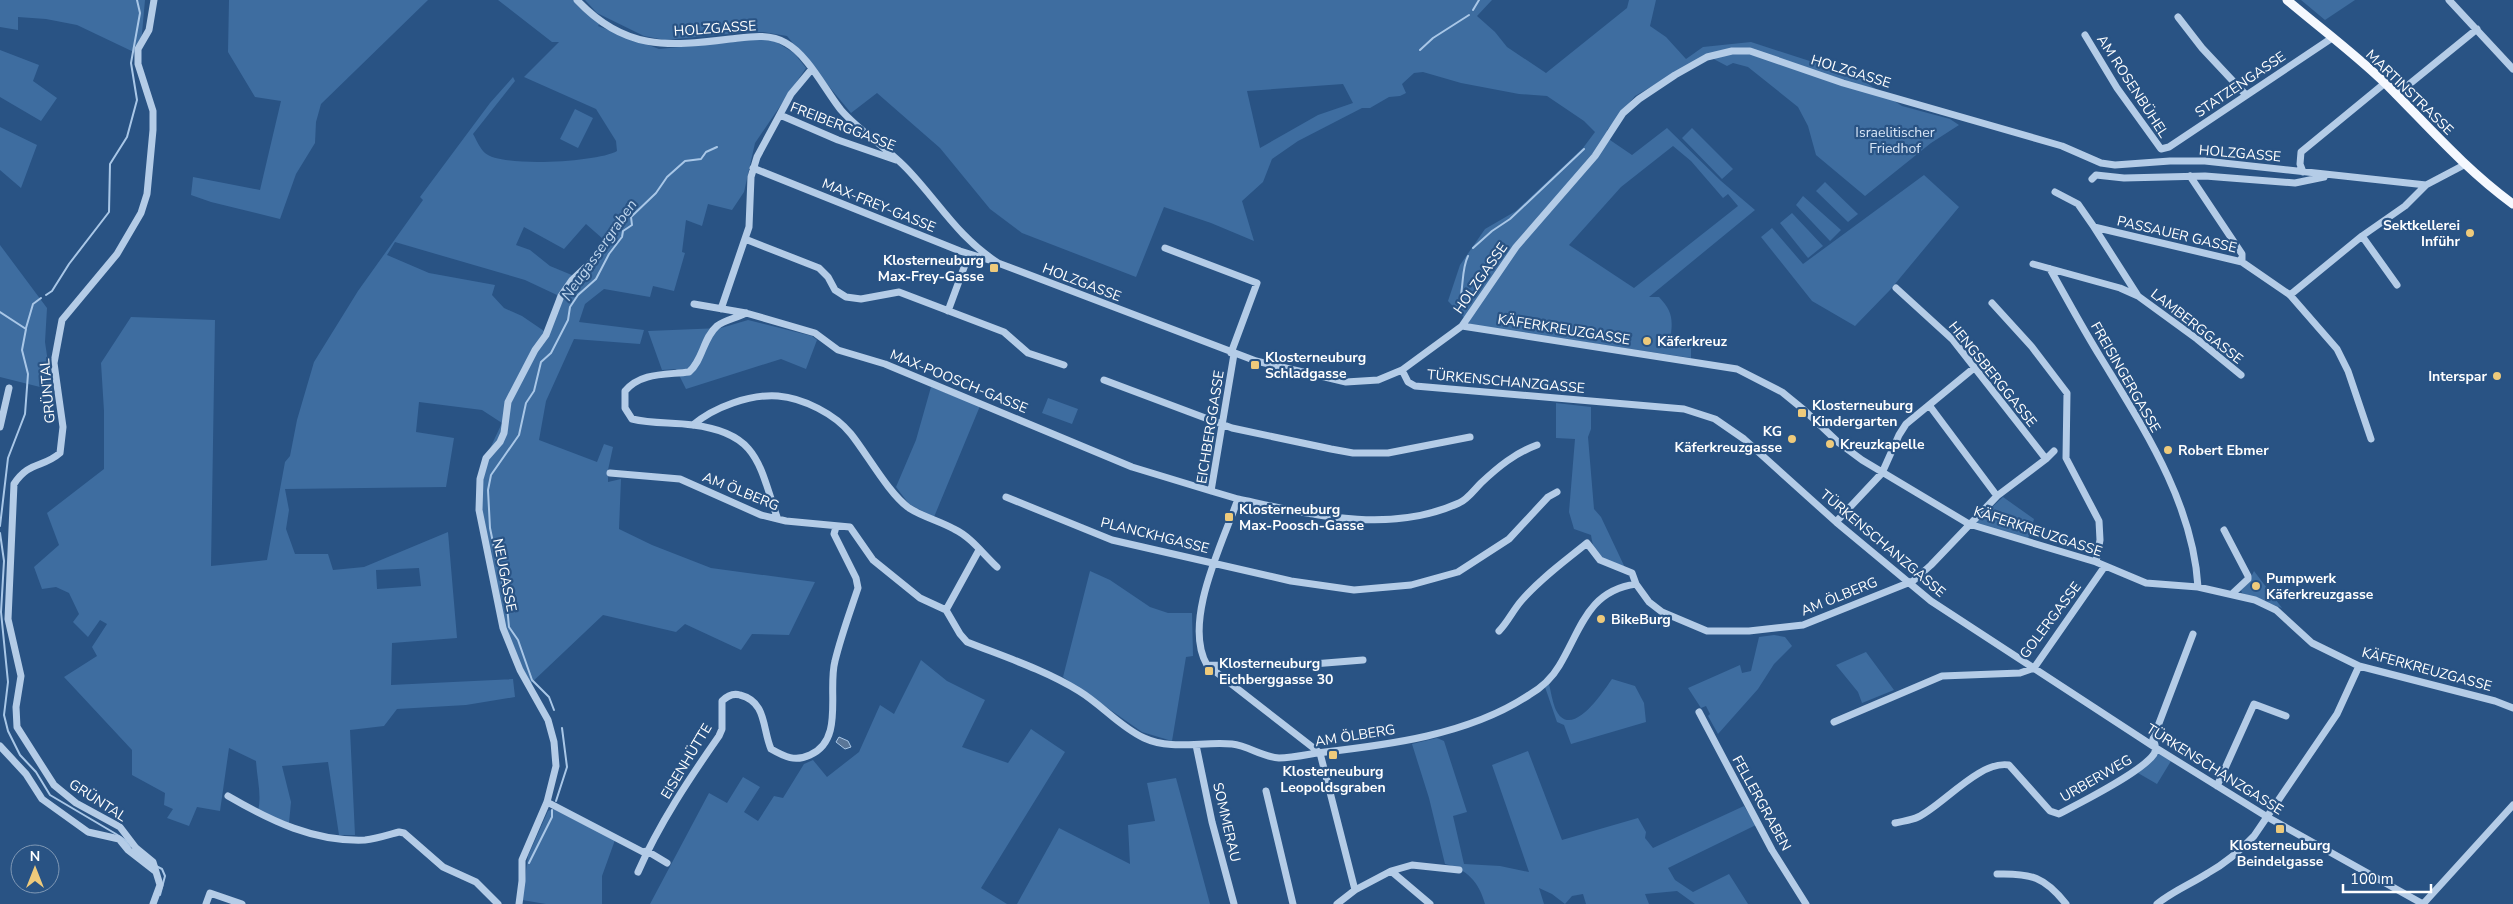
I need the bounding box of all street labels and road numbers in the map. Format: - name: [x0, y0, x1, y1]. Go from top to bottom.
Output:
- street label: HOLZGASSE: [673, 16, 757, 41]
- street label: AM ROSENBÜHEL: [2092, 31, 2173, 142]
- street label: MARTINSTRASSE: [2362, 46, 2458, 139]
- street label: STATZENGASSE: [2191, 47, 2289, 122]
- street label: HOLZGASSE: [1809, 50, 1893, 93]
- street label: FREIBERGGASSE: [787, 98, 898, 155]
- street label: HOLZGASSE: [2198, 140, 2282, 167]
- street label: MAX-FREY-GASSE: [819, 174, 938, 237]
- street label: PASSAUER GASSE: [2115, 211, 2239, 257]
- street label: HOLZGASSE: [1449, 239, 1512, 318]
- street label: HOLZGASSE: [1040, 259, 1124, 306]
- street label: LAMBERGGASSE: [2147, 284, 2247, 368]
- street label: KÄFERKREUZGASSE: [1496, 310, 1632, 349]
- street label: HENGSBERGGASSE: [1944, 318, 2041, 431]
- street label: FREISINGERGASSE: [2086, 319, 2165, 436]
- street label: MAX-POOSCH-GASSE: [887, 345, 1031, 418]
- street label: GRÜNTAL: [35, 357, 60, 424]
- street label: TÜRKENSCHANZGASSE: [1426, 365, 1586, 398]
- street label: EICHBERGGASSE: [1192, 369, 1229, 485]
- street label: AM ÖLBERG: [700, 467, 782, 515]
- street label: TÜRKENSCHANZGASSE: [1816, 485, 1949, 602]
- street label: KÄFERKREUZGASSE: [1971, 502, 2104, 561]
- street label: PLANCKHGASSE: [1099, 513, 1211, 558]
- street label: NEUGASSE: [488, 537, 521, 613]
- street label: AM ÖLBERG: [1798, 572, 1880, 620]
- street label: GOLERGASSE: [2015, 578, 2086, 663]
- street label: KÄFERKREUZGASSE: [2360, 643, 2494, 696]
- street label: TÜRKENSCHANZGASSE: [2143, 719, 2287, 819]
- street label: EISENHÜTTE: [656, 720, 716, 803]
- street label: AM ÖLBERG: [1313, 720, 1397, 751]
- street label: URBERWEG: [2057, 750, 2136, 807]
- street label: FELLERGRABEN: [1728, 752, 1796, 854]
- street label: GRÜNTAL: [65, 775, 131, 826]
- street label: SOMMERAU: [1208, 781, 1245, 864]

